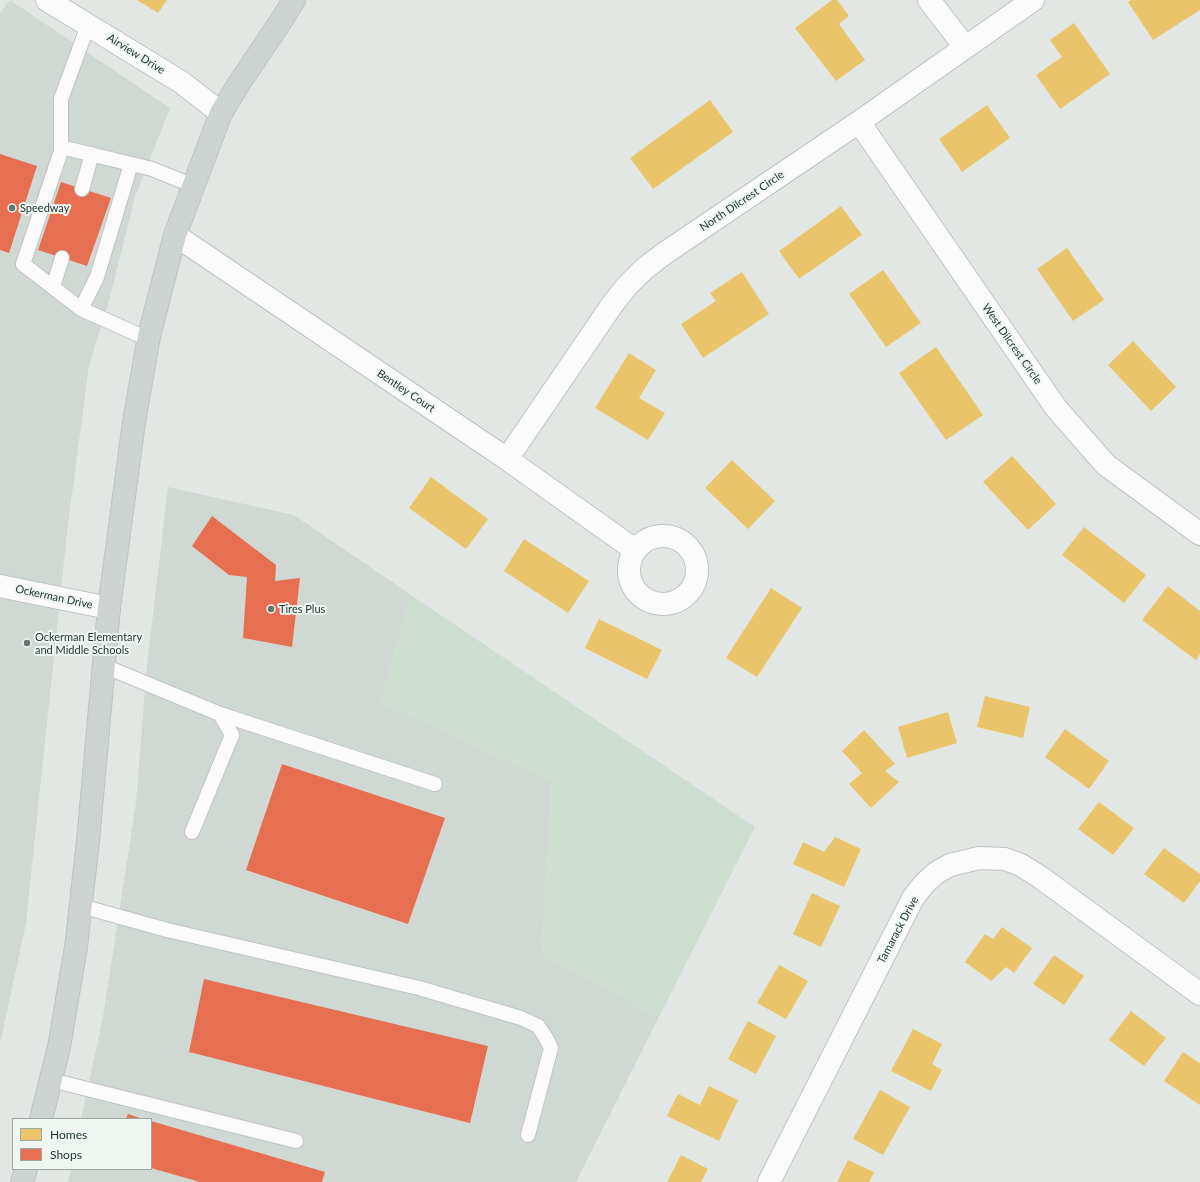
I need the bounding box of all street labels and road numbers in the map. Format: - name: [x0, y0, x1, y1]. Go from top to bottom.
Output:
- street label: Airview Drive: [105, 31, 167, 77]
- street label: North Dilcrest Circle: [697, 168, 787, 234]
- street label: West Dilcrest Circle: [979, 301, 1045, 387]
- street label: Bentley Court: [374, 367, 438, 415]
- street label: Ockerman Drive: [14, 582, 94, 612]
- street label: Tamarack Drive: [875, 894, 921, 966]

